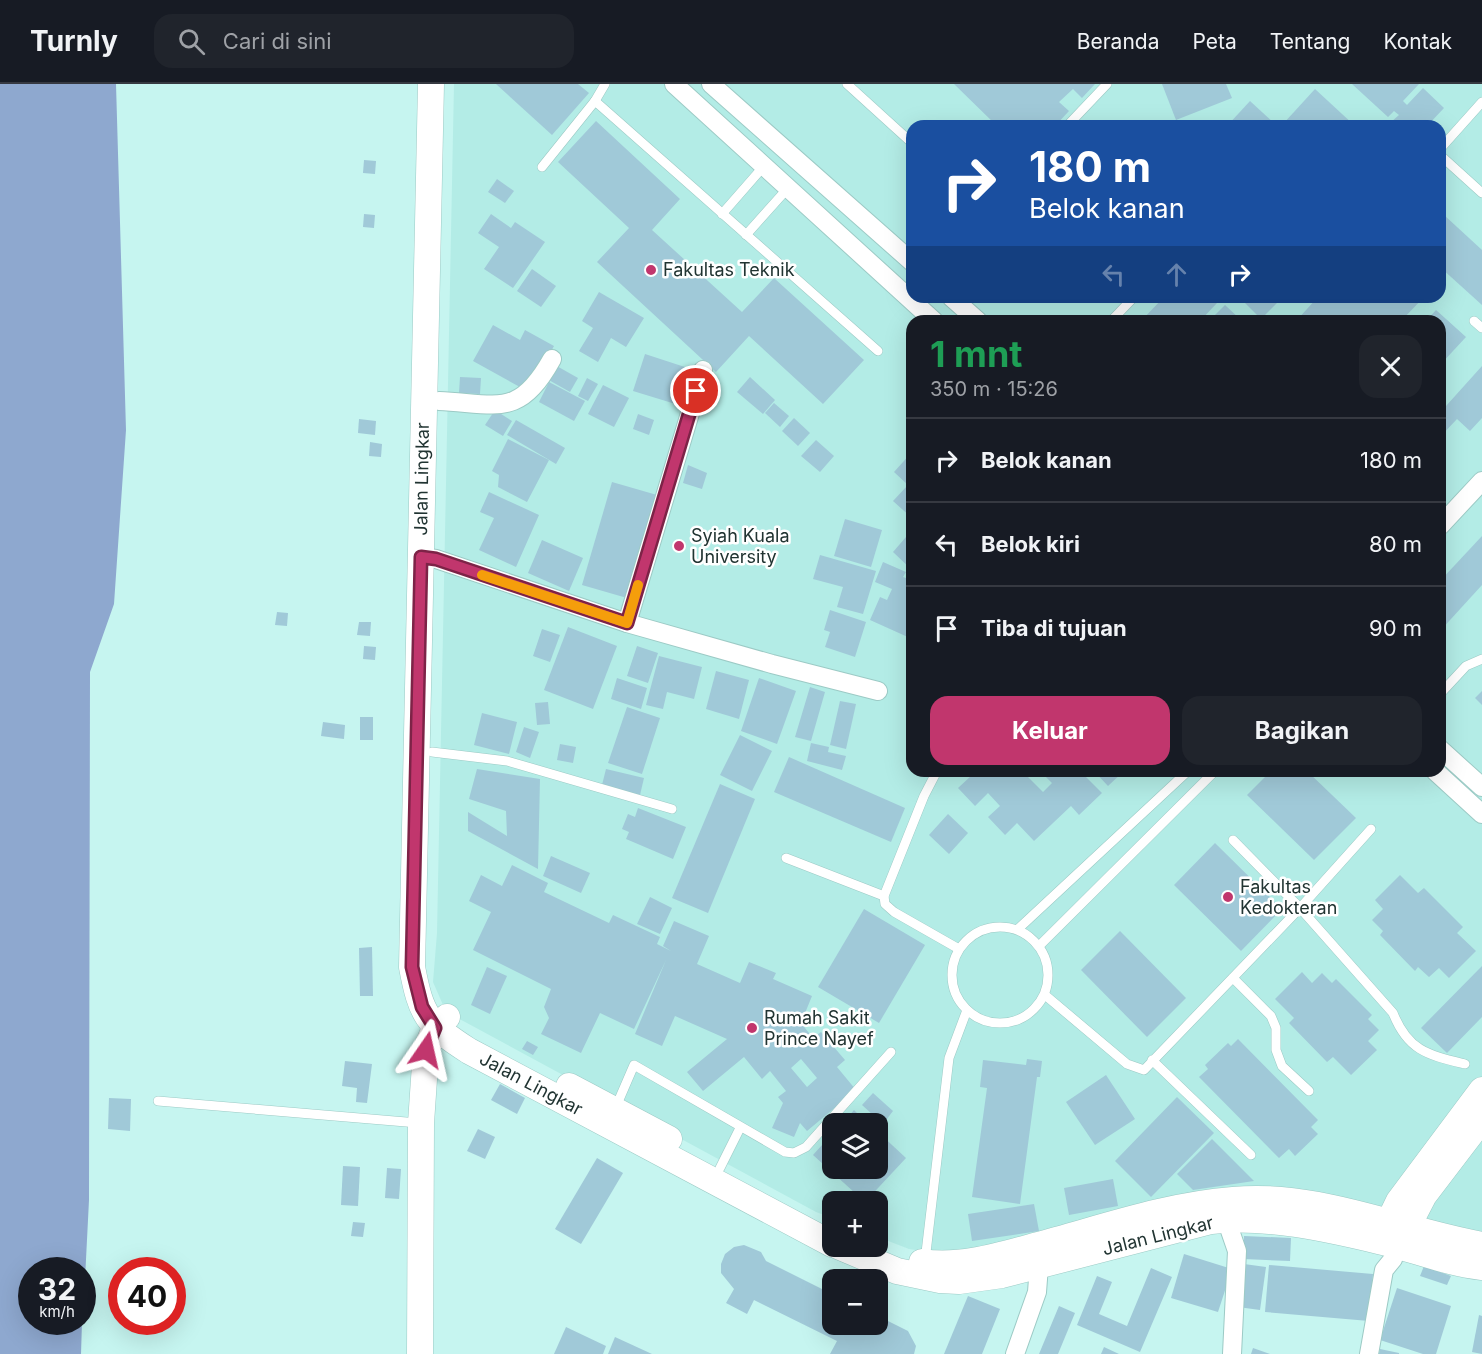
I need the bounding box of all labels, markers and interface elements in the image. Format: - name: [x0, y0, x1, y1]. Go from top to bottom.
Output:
- search box: [154, 14, 574, 68]
- text: Turnly: [30, 24, 118, 58]
- icon: search: [175, 25, 208, 58]
- text: Cari di sini: [223, 28, 332, 54]
- text: Beranda: [1077, 29, 1159, 54]
- text: Peta: [1192, 29, 1237, 54]
- text: Tentang: [1270, 29, 1350, 54]
- text: Kontak: [1383, 29, 1452, 54]
- text: 180 m: [1029, 141, 1151, 192]
- icon: right: [930, 144, 1008, 222]
- text: Belok kanan: [1029, 192, 1185, 225]
- icon: left: [1097, 258, 1130, 291]
- icon: ahead: [1160, 258, 1193, 291]
- icon: right: [1223, 258, 1256, 291]
- place label: Fakultas Teknik: [663, 259, 795, 280]
- marker: Fakultas Teknik: [644, 263, 658, 277]
- text: 1 mnt: [930, 332, 1023, 376]
- button: close: [1359, 335, 1422, 398]
- pin: [670, 365, 721, 416]
- icon: arrive: [679, 374, 712, 407]
- text: 350 m · 15:26: [930, 377, 1058, 401]
- street label: Jalan Lingkar: [410, 422, 433, 536]
- icon: right: [930, 444, 963, 477]
- text: Belok kanan: [981, 447, 1112, 473]
- text: 180 m: [1360, 447, 1422, 473]
- place label: Syiah Kuala University: [691, 525, 790, 567]
- icon: left: [930, 528, 963, 561]
- text: Belok kiri: [981, 531, 1080, 557]
- text: 80 m: [1369, 531, 1422, 557]
- marker: Syiah Kuala University: [672, 539, 686, 553]
- icon: arrive: [930, 612, 963, 645]
- text: Tiba di tujuan: [981, 615, 1127, 641]
- text: 90 m: [1369, 615, 1422, 641]
- button: Keluar: [930, 696, 1170, 765]
- button: Bagikan: [1182, 696, 1422, 765]
- place label: Fakultas Kedokteran: [1240, 876, 1337, 918]
- marker: Fakultas Kedokteran: [1221, 890, 1235, 904]
- place label: Rumah Sakit Prince Nayef: [764, 1007, 874, 1049]
- position arrow: [394, 1018, 458, 1082]
- marker: Rumah Sakit Prince Nayef: [745, 1021, 759, 1035]
- street label: Jalan Lingkar: [476, 1048, 586, 1120]
- map controls: [822, 1113, 888, 1335]
- button: layers: [822, 1113, 888, 1179]
- button: +: [822, 1191, 888, 1257]
- street label: Jalan Lingkar: [1100, 1212, 1216, 1259]
- speed limit sign: 40: [108, 1257, 186, 1335]
- button: −: [822, 1269, 888, 1335]
- text: 32: [38, 1271, 76, 1307]
- text: km/h: [39, 1302, 75, 1321]

